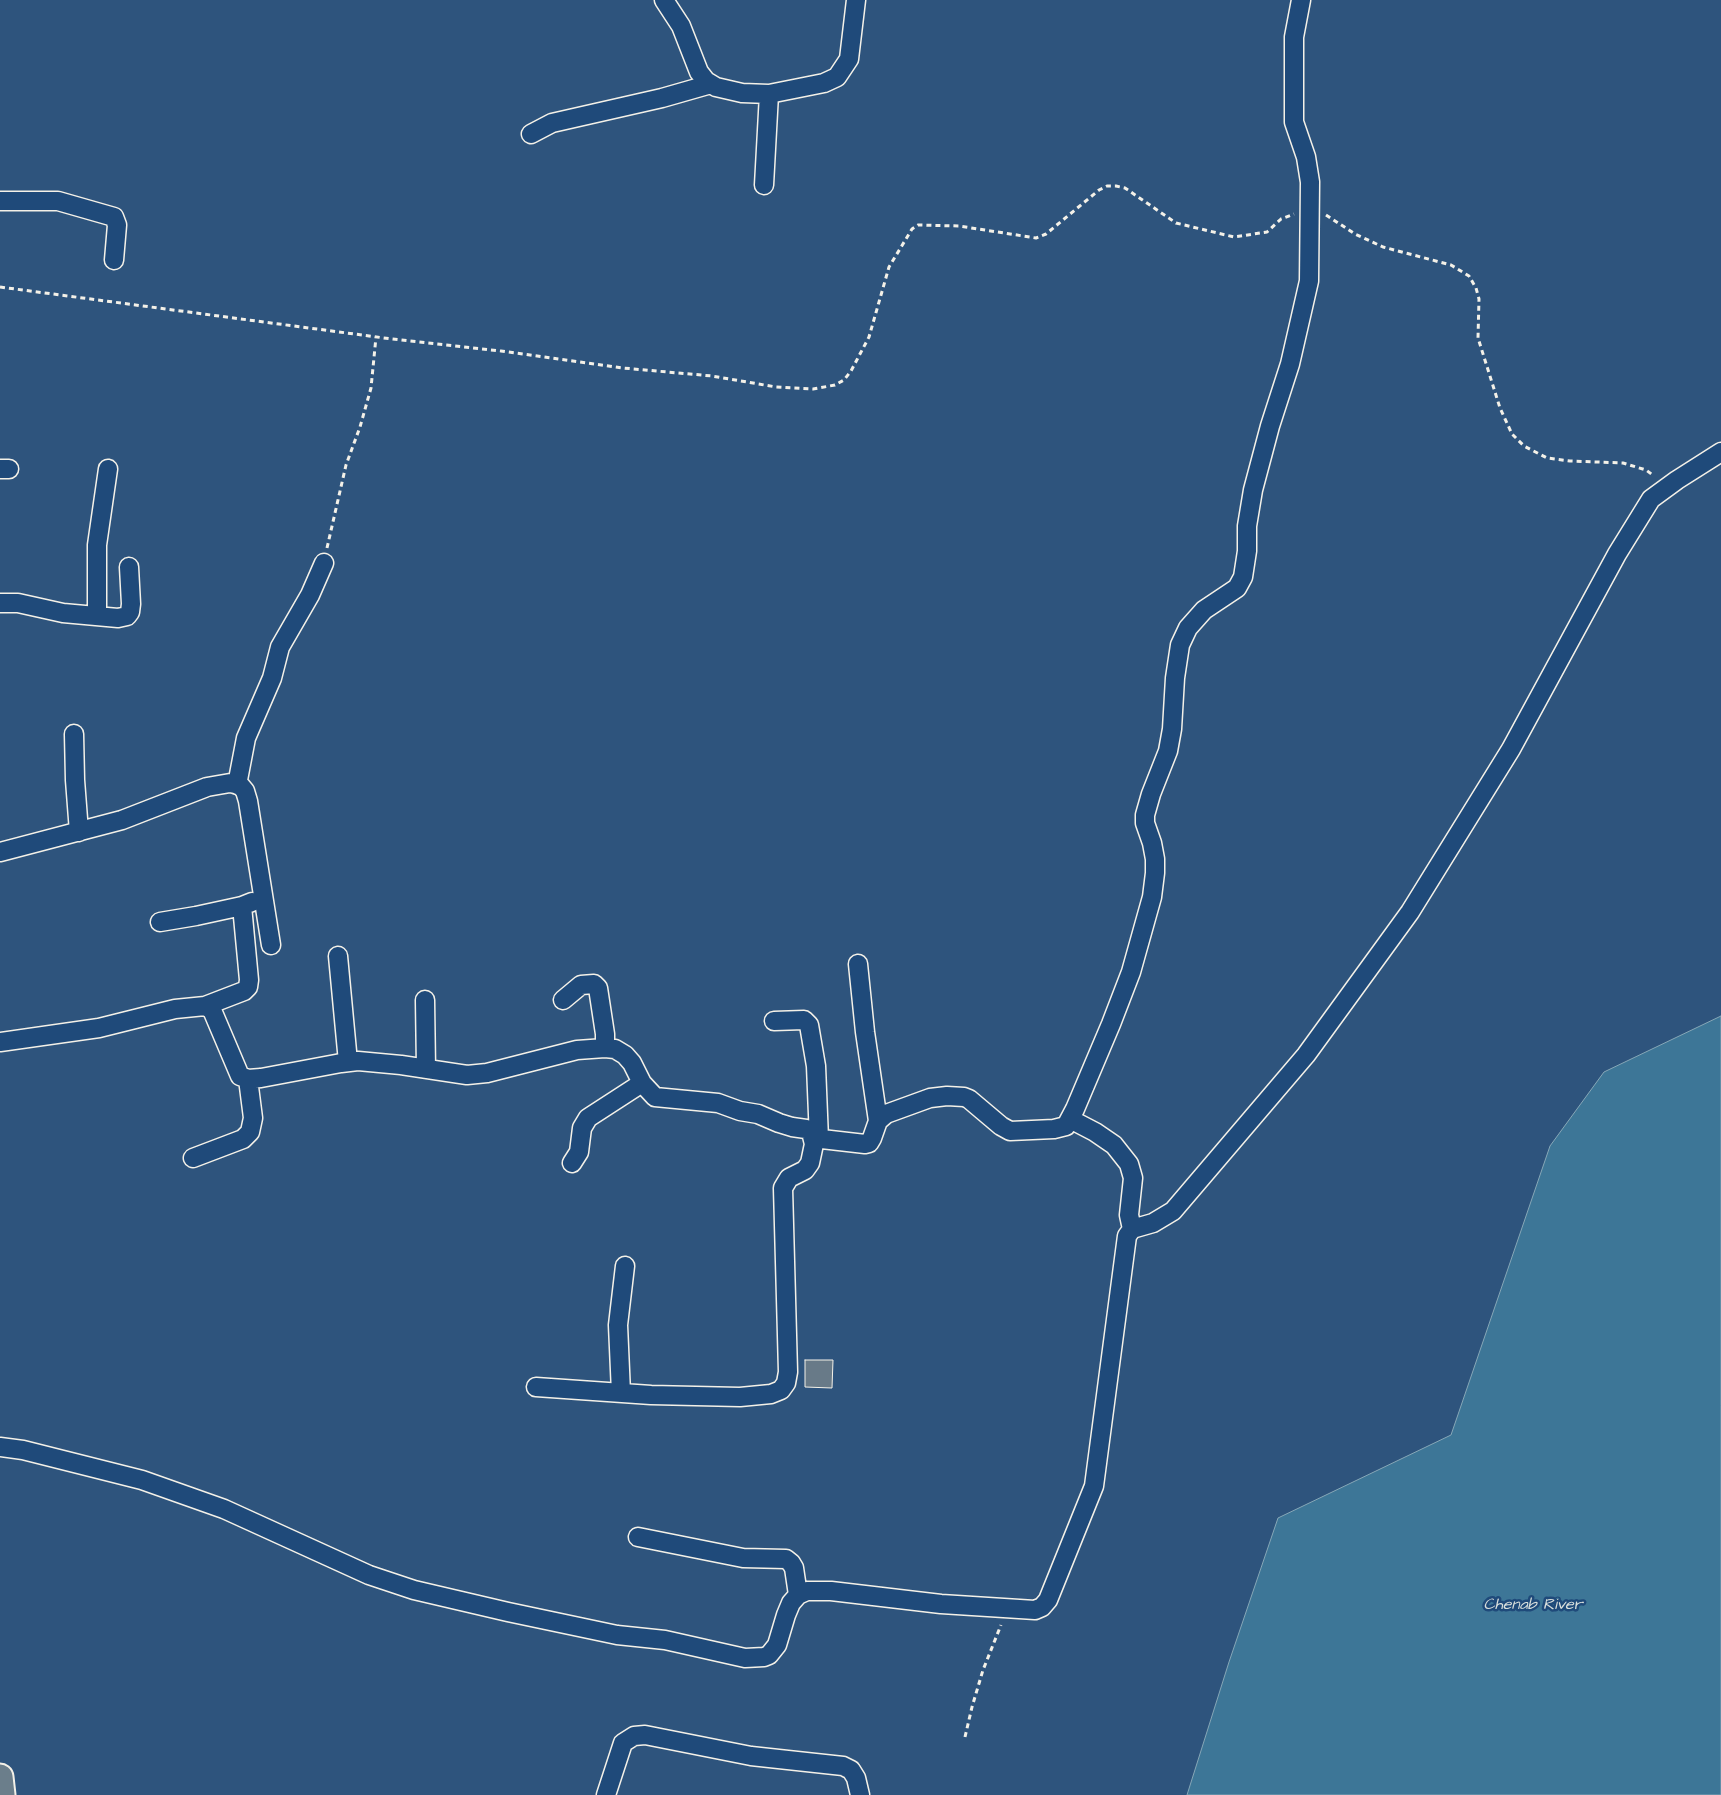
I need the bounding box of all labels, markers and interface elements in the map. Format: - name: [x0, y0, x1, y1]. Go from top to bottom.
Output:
- water label: Chenab River: [1483, 1596, 1583, 1616]

